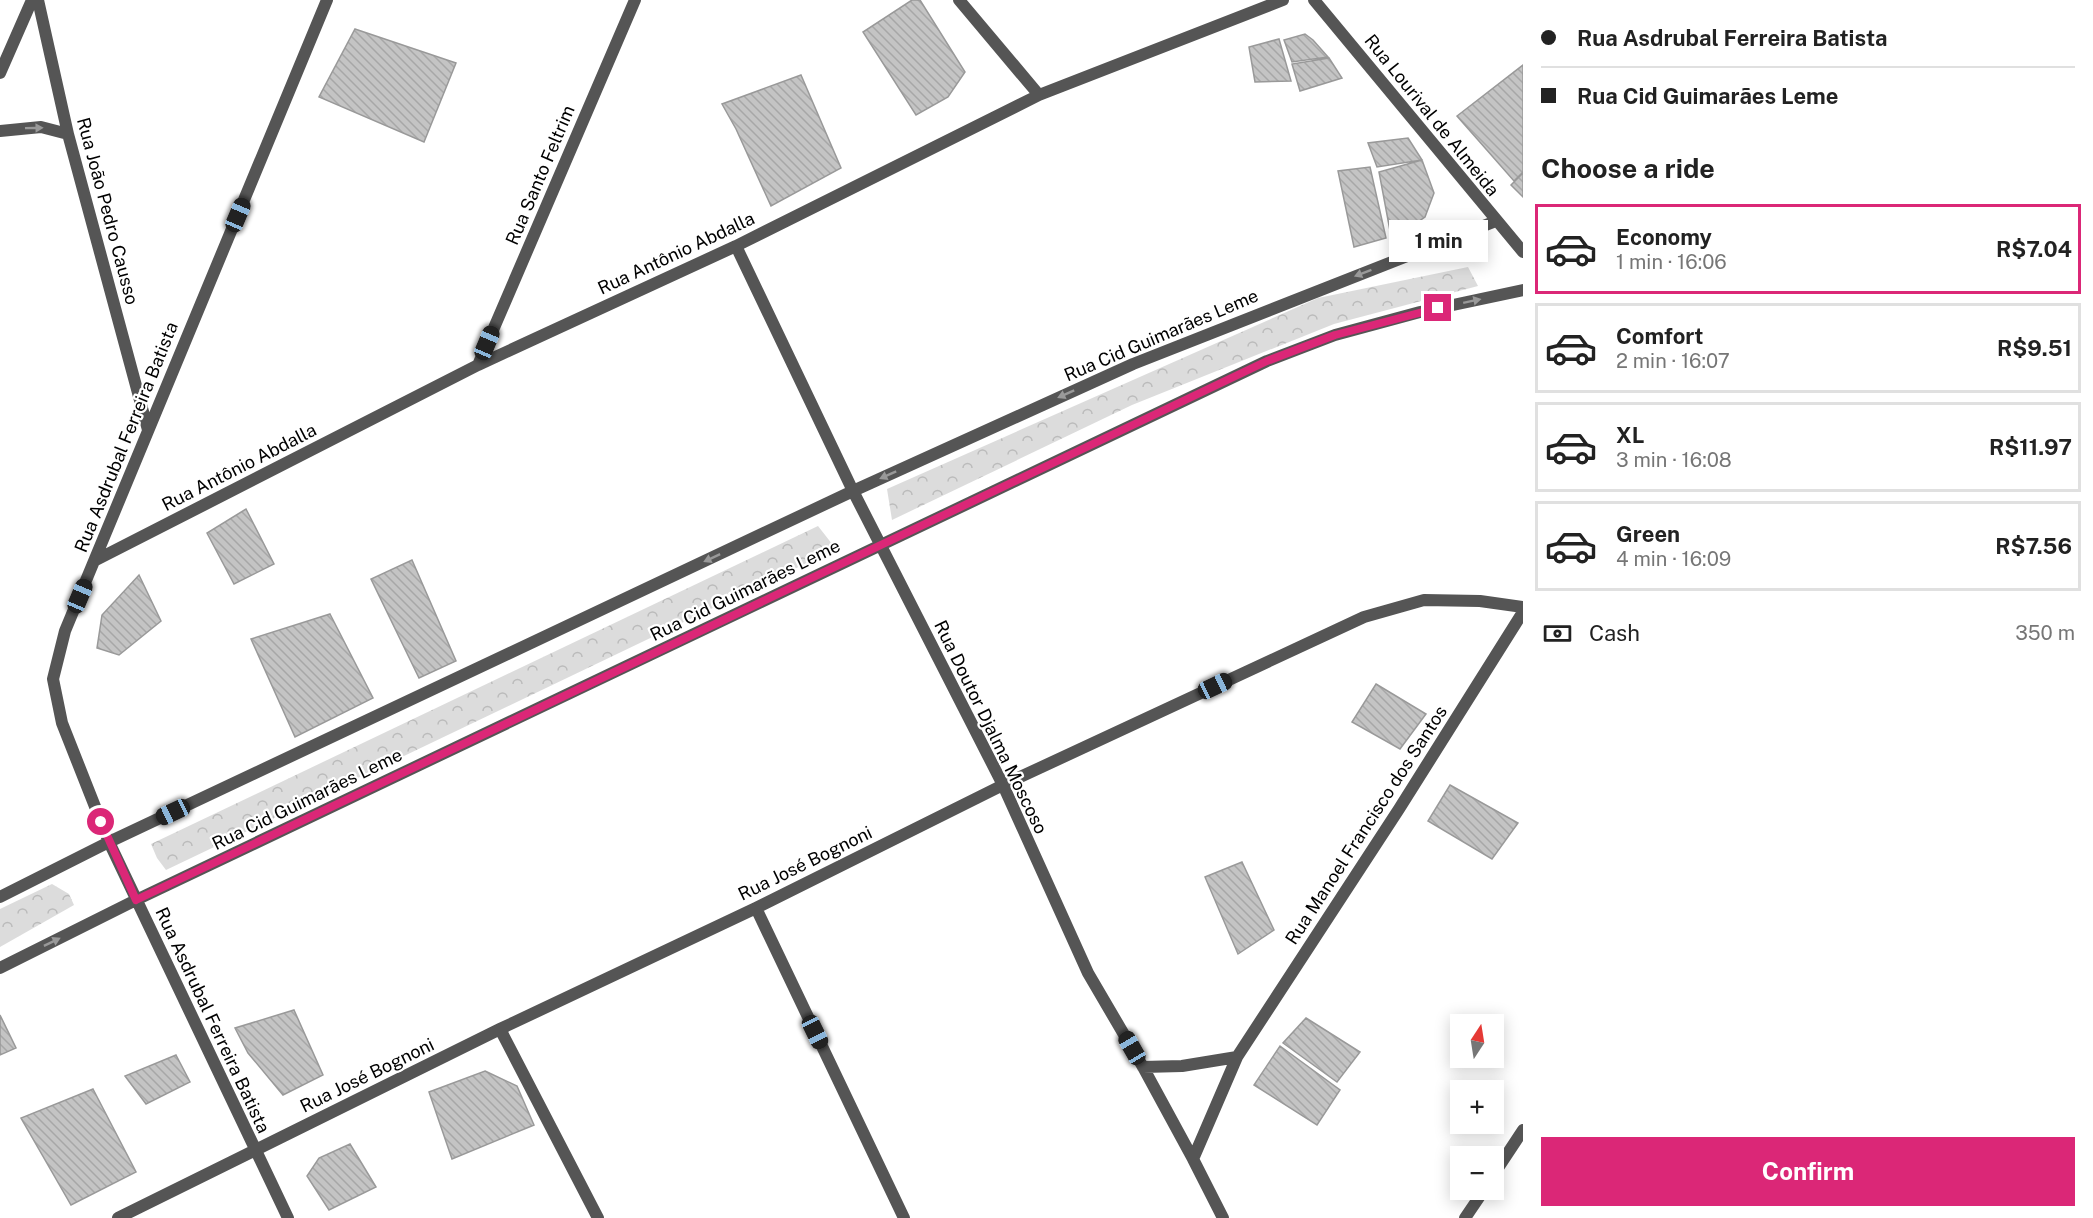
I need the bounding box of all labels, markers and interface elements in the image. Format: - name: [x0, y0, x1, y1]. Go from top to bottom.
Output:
- text: Rua Asdrubal Ferreira Batista: [1577, 25, 1888, 51]
- street label: Rua Lourival de Almeida: [1360, 30, 1504, 200]
- text: Rua Cid Guimarães Leme: [1577, 83, 1838, 109]
- street label: Rua Santo Feltrim: [501, 102, 579, 248]
- street label: Rua João Pedro Causso: [73, 115, 143, 307]
- one-way arrow: [25, 123, 44, 133]
- text: Choose a ride: [1541, 152, 1715, 184]
- car: [223, 195, 253, 235]
- street label: Rua Antônio Abdalla: [594, 207, 758, 299]
- callout: 1 min: [1388, 221, 1488, 263]
- icon: car: [1544, 222, 1598, 276]
- text: Economy: [1616, 224, 1712, 250]
- text: 1 min: [1414, 229, 1463, 253]
- text: R$7.04: [1996, 236, 2072, 262]
- text: 1 min · 16:06: [1616, 250, 1727, 274]
- one-way arrow: [1354, 268, 1372, 278]
- street label: Rua Cid Guimarães Leme: [1061, 285, 1261, 385]
- route end: [1424, 294, 1451, 321]
- one-way arrow: [1463, 296, 1482, 305]
- street label: Rua Asdrubal Ferreira Batista: [70, 319, 182, 555]
- icon: car: [1544, 321, 1598, 375]
- car: [472, 323, 502, 363]
- text: Comfort: [1616, 323, 1703, 349]
- text: R$9.51: [1997, 335, 2072, 361]
- text: 2 min · 16:07: [1616, 349, 1730, 373]
- one-way arrow: [1056, 389, 1074, 399]
- street label: Rua Antônio Abdalla: [158, 419, 320, 515]
- icon: car: [1544, 420, 1598, 474]
- text: XL: [1616, 422, 1644, 448]
- text: R$11.97: [1989, 434, 2072, 460]
- text: 3 min · 16:08: [1616, 448, 1732, 472]
- one-way arrow: [879, 470, 897, 480]
- icon: car: [1544, 519, 1598, 573]
- text: Green: [1616, 521, 1680, 547]
- text: R$7.56: [1995, 533, 2072, 559]
- street label: Rua Cid Guimarães Leme: [647, 535, 843, 645]
- text: 4 min · 16:09: [1616, 547, 1731, 571]
- one-way arrow: [703, 553, 720, 562]
- car: [65, 576, 95, 616]
- street label: Rua Doutor Djalma Moscoso: [930, 617, 1052, 837]
- icon: cash: [1541, 617, 1574, 650]
- text: Cash: [1589, 620, 1640, 646]
- text: 350 m: [2015, 621, 2075, 645]
- car: [1195, 670, 1235, 702]
- street label: Rua Manoel Francisco dos Santos: [1281, 702, 1451, 948]
- street label: Rua Cid Guimarães Leme: [209, 744, 405, 854]
- car: [153, 796, 193, 828]
- route start: [87, 808, 114, 835]
- street label: Rua José Bognoni: [735, 821, 875, 905]
- street label: Rua Asdrubal Ferreira Batista: [151, 904, 275, 1136]
- one-way arrow: [44, 937, 61, 946]
- car: [799, 1012, 831, 1052]
- north arrow: [1450, 1014, 1504, 1068]
- map controls: [1450, 1014, 1504, 1200]
- car: [1115, 1028, 1149, 1068]
- street label: Rua José Bognoni: [297, 1033, 437, 1117]
- button: +: [1450, 1080, 1504, 1134]
- button: Confirm: [1541, 1137, 2075, 1206]
- button: −: [1450, 1146, 1504, 1200]

